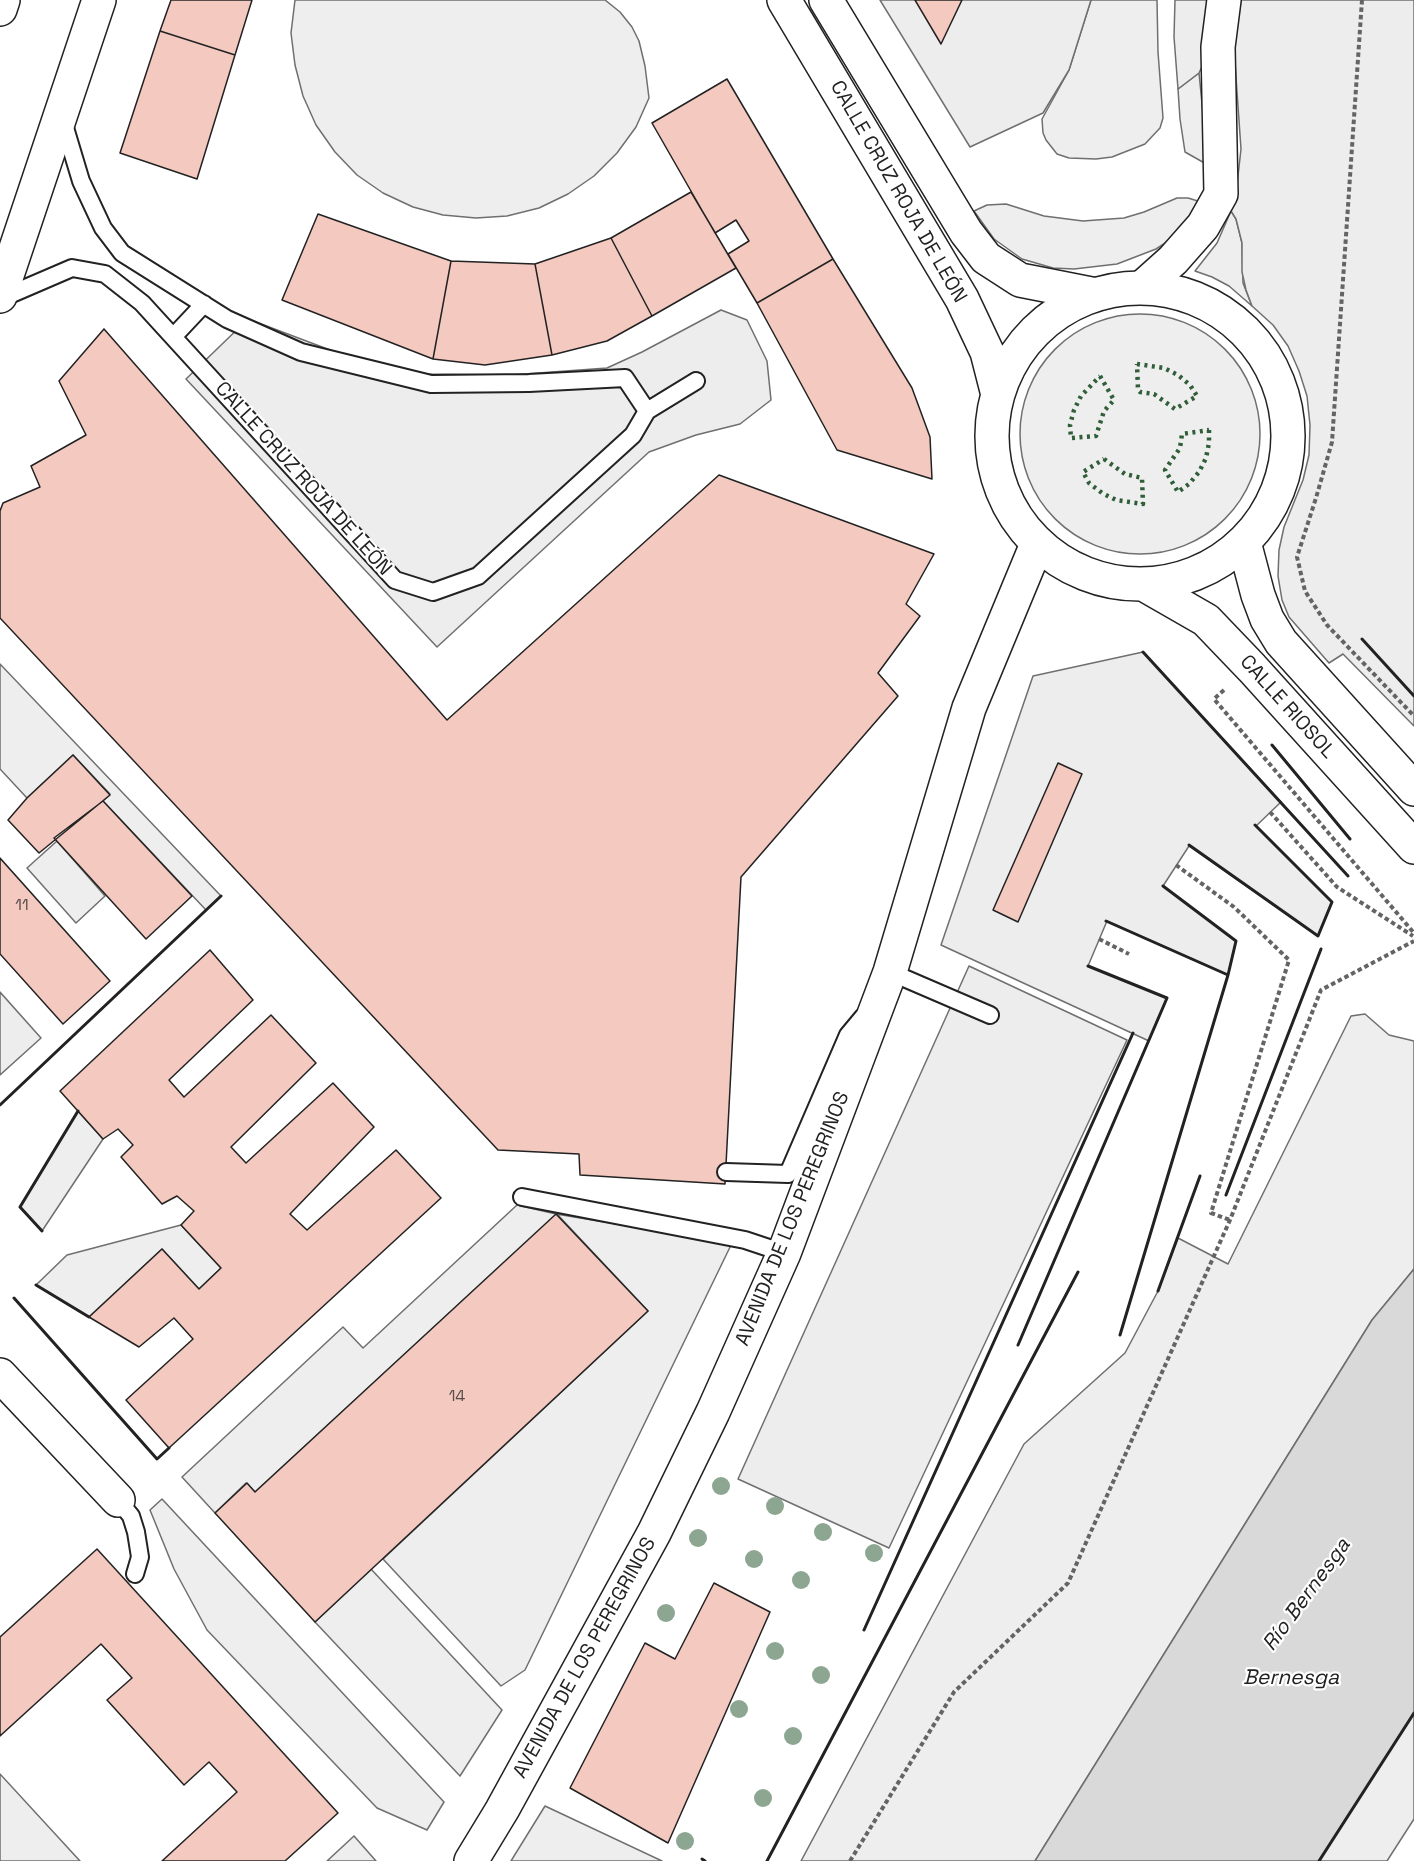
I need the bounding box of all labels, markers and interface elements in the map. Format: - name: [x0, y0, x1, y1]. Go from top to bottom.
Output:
- street label: CALLE CRUZ ROJA DE LEÓN: [824, 77, 972, 307]
- street label: CALLE CRUZ ROJA DE LEÓN: [210, 377, 396, 581]
- street label: CALLE RIOSOL: [1234, 650, 1340, 764]
- house number: 11: [15, 896, 29, 916]
- street label: AVENIDA DE LOS PEREGRINOS: [731, 1088, 855, 1350]
- house number: 14: [449, 1387, 465, 1407]
- street label: AVENIDA DE LOS PEREGRINOS: [509, 1533, 661, 1783]
- water label: Río Bernesga: [1258, 1534, 1356, 1656]
- water label: Bernesga: [1243, 1665, 1339, 1691]

